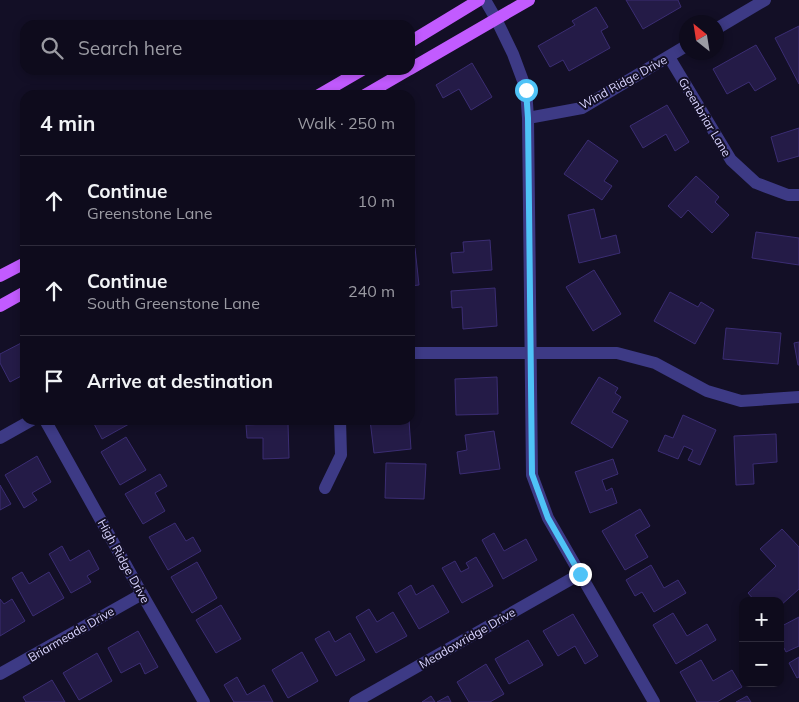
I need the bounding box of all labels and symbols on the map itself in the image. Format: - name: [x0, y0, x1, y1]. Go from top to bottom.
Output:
- north arrow: [679, 15, 724, 60]
- street label: Wind Ridge Drive: [577, 52, 669, 112]
- street label: Greenbriar Lane: [676, 75, 734, 159]
- route start: [515, 79, 538, 102]
- street label: High Ridge Drive: [95, 516, 153, 606]
- route end: [569, 563, 592, 586]
- street label: Briarmeade Drive: [25, 603, 117, 665]
- street label: Meadowridge Drive: [416, 604, 518, 672]

